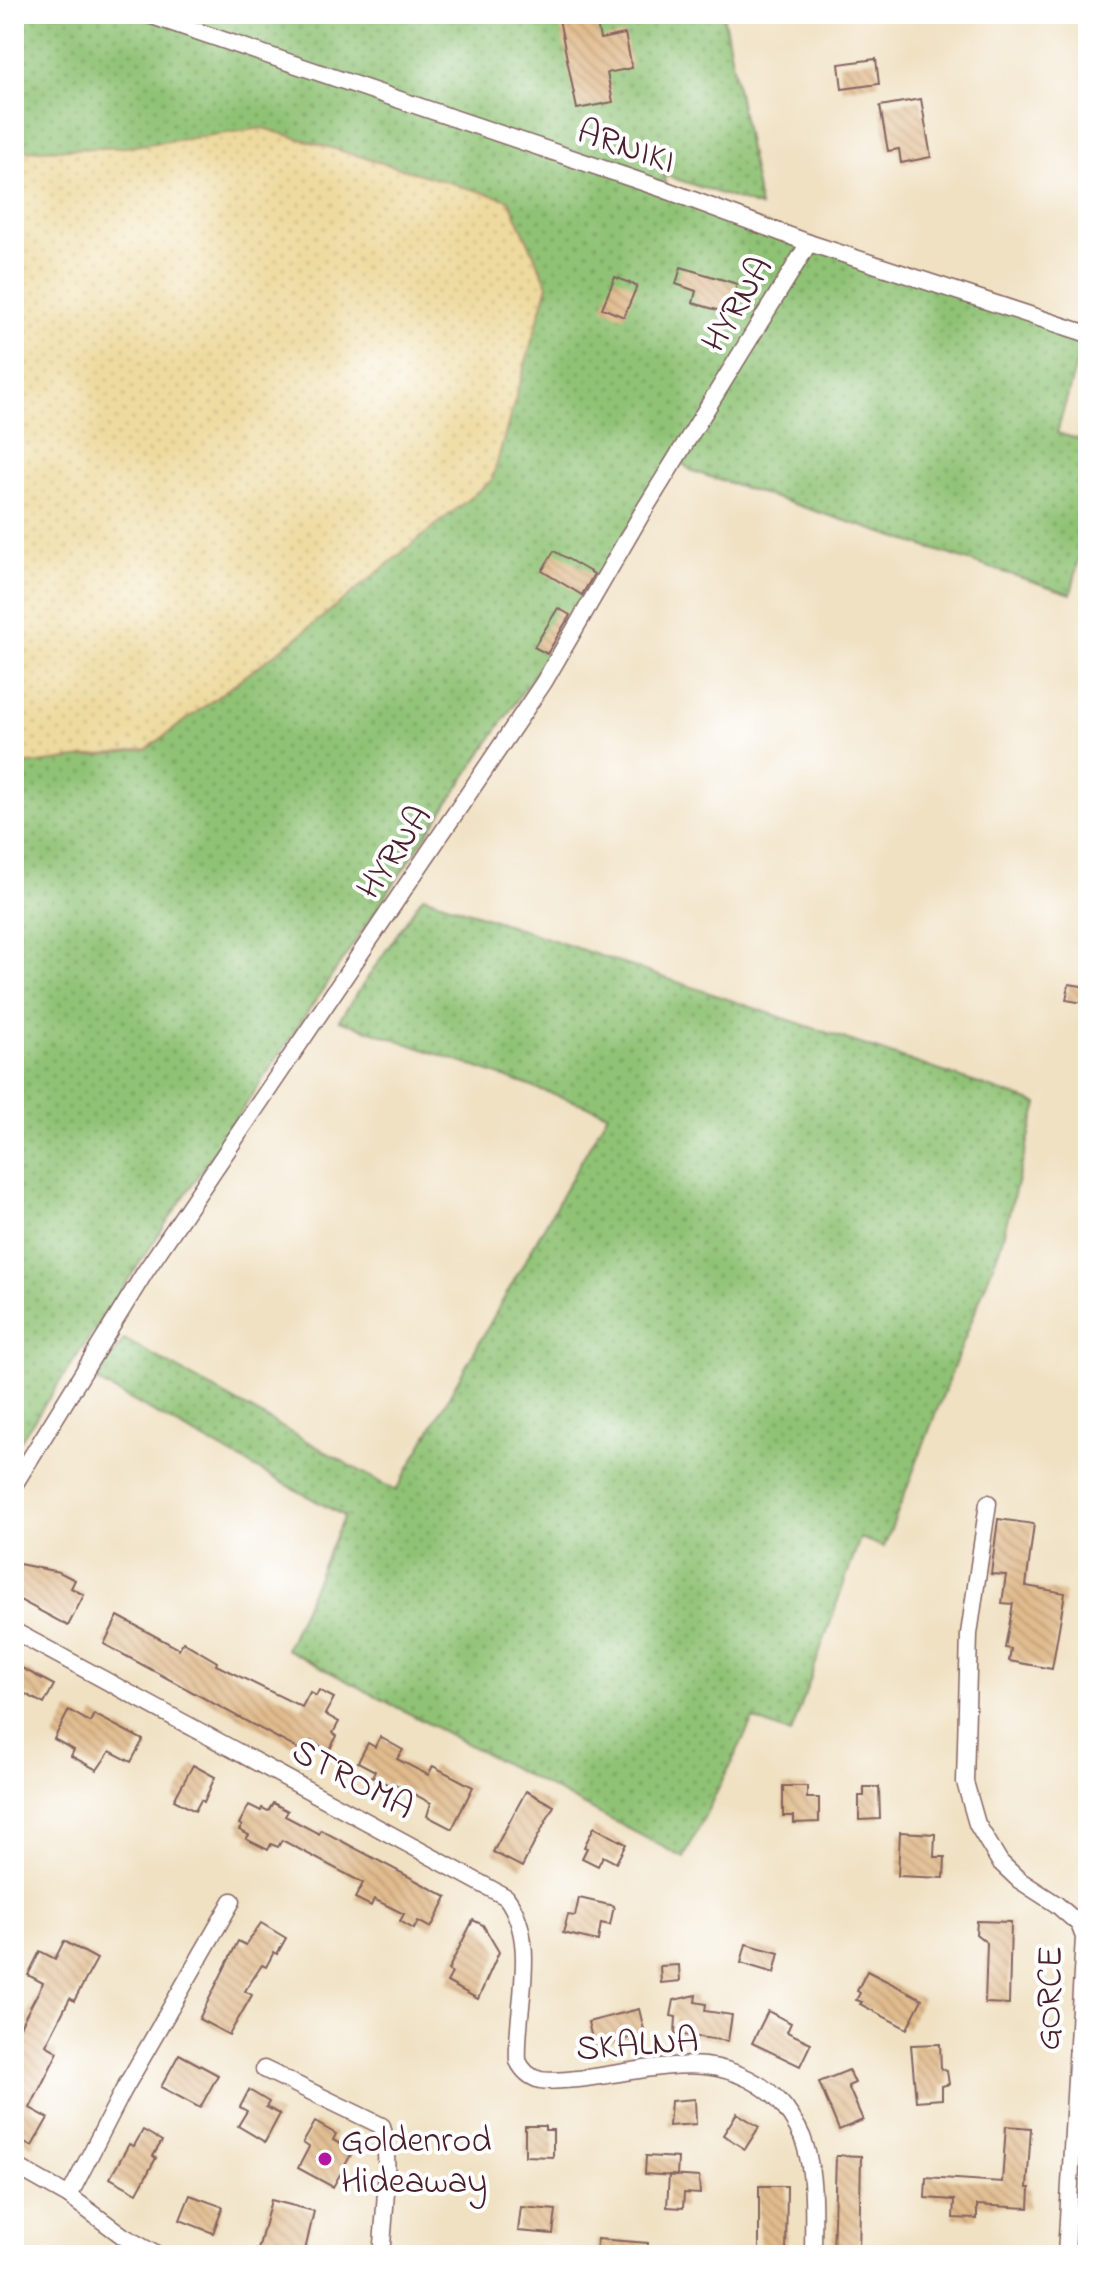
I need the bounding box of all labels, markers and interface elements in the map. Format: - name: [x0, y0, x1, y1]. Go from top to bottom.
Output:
- street label: ARNIKI: [569, 107, 682, 190]
- street label: HYRNA: [689, 247, 788, 363]
- street label: HYRNA: [345, 796, 447, 911]
- street label: STROMA: [281, 1727, 422, 1835]
- street label: GORCE: [1024, 1945, 1079, 2051]
- street label: SKALNA: [574, 2016, 700, 2077]
- place label: Goldenrod Hideaway: [341, 2116, 491, 2210]
- marker: Goldenrod Hideaway: [316, 2150, 334, 2168]

